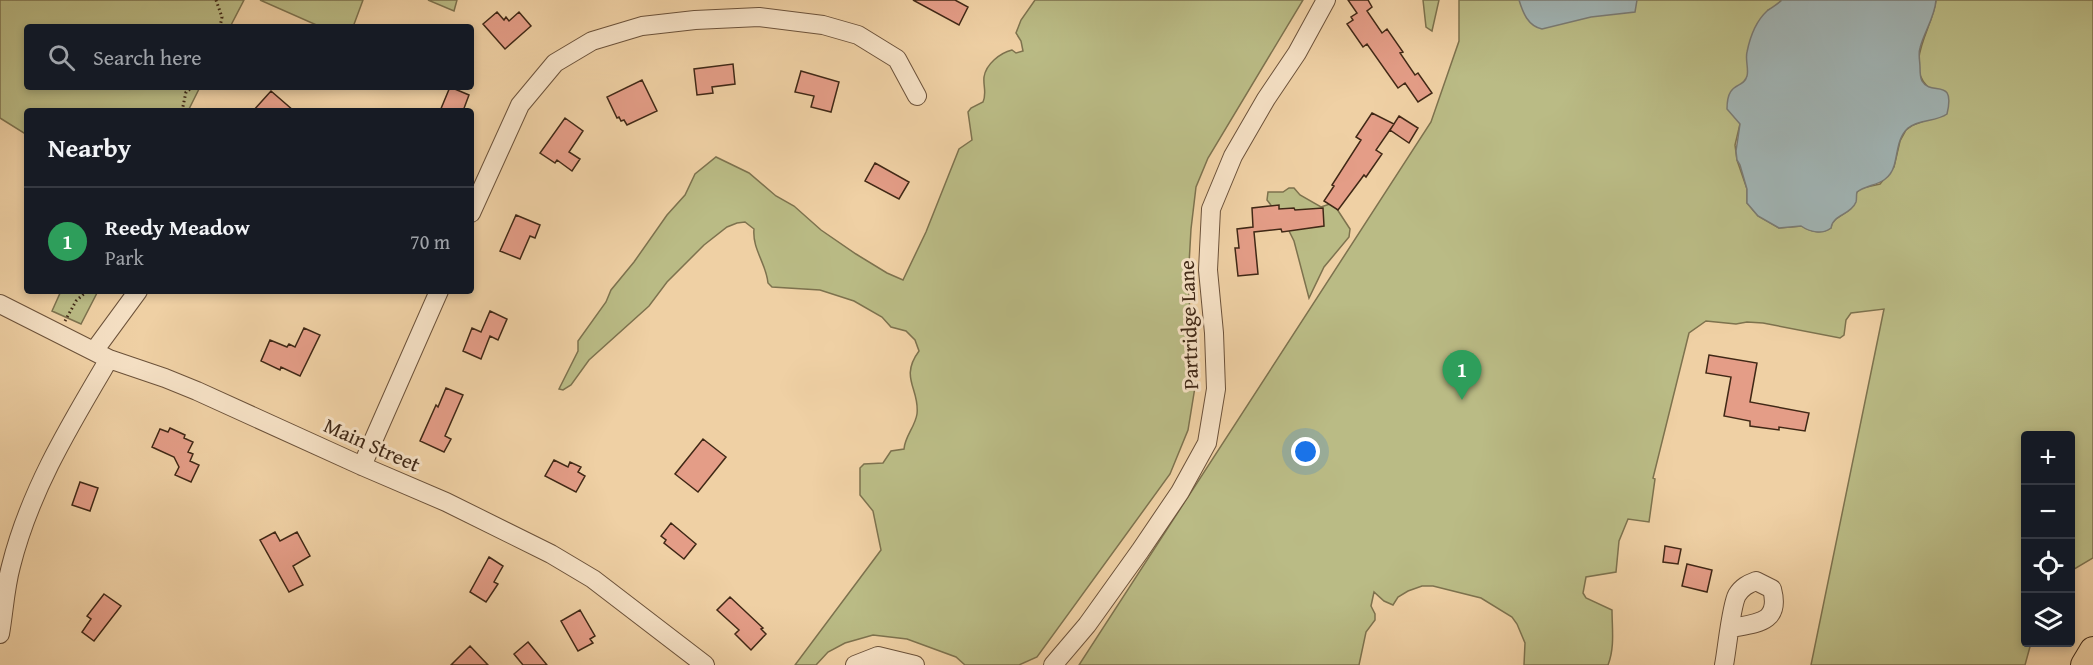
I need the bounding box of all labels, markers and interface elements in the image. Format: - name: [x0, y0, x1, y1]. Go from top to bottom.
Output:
- search box: [24, 24, 474, 90]
- icon: search: [45, 41, 78, 74]
- text: Search here: [93, 41, 202, 73]
- text: Nearby: [48, 128, 131, 167]
- text: Reedy Meadow: [105, 211, 250, 243]
- text: 1: [62, 227, 73, 256]
- text: 70 m: [410, 227, 450, 256]
- text: Park: [105, 243, 144, 272]
- street label: Partridge Lane: [1171, 259, 1206, 390]
- pin: 1: [1442, 350, 1482, 400]
- street label: Main Street: [319, 410, 426, 480]
- map controls: [2021, 431, 2075, 647]
- button: +: [2021, 431, 2075, 485]
- your location: [1291, 437, 1320, 466]
- button: −: [2021, 485, 2075, 539]
- button: locate: [2021, 539, 2075, 593]
- button: layers: [2021, 593, 2075, 647]

